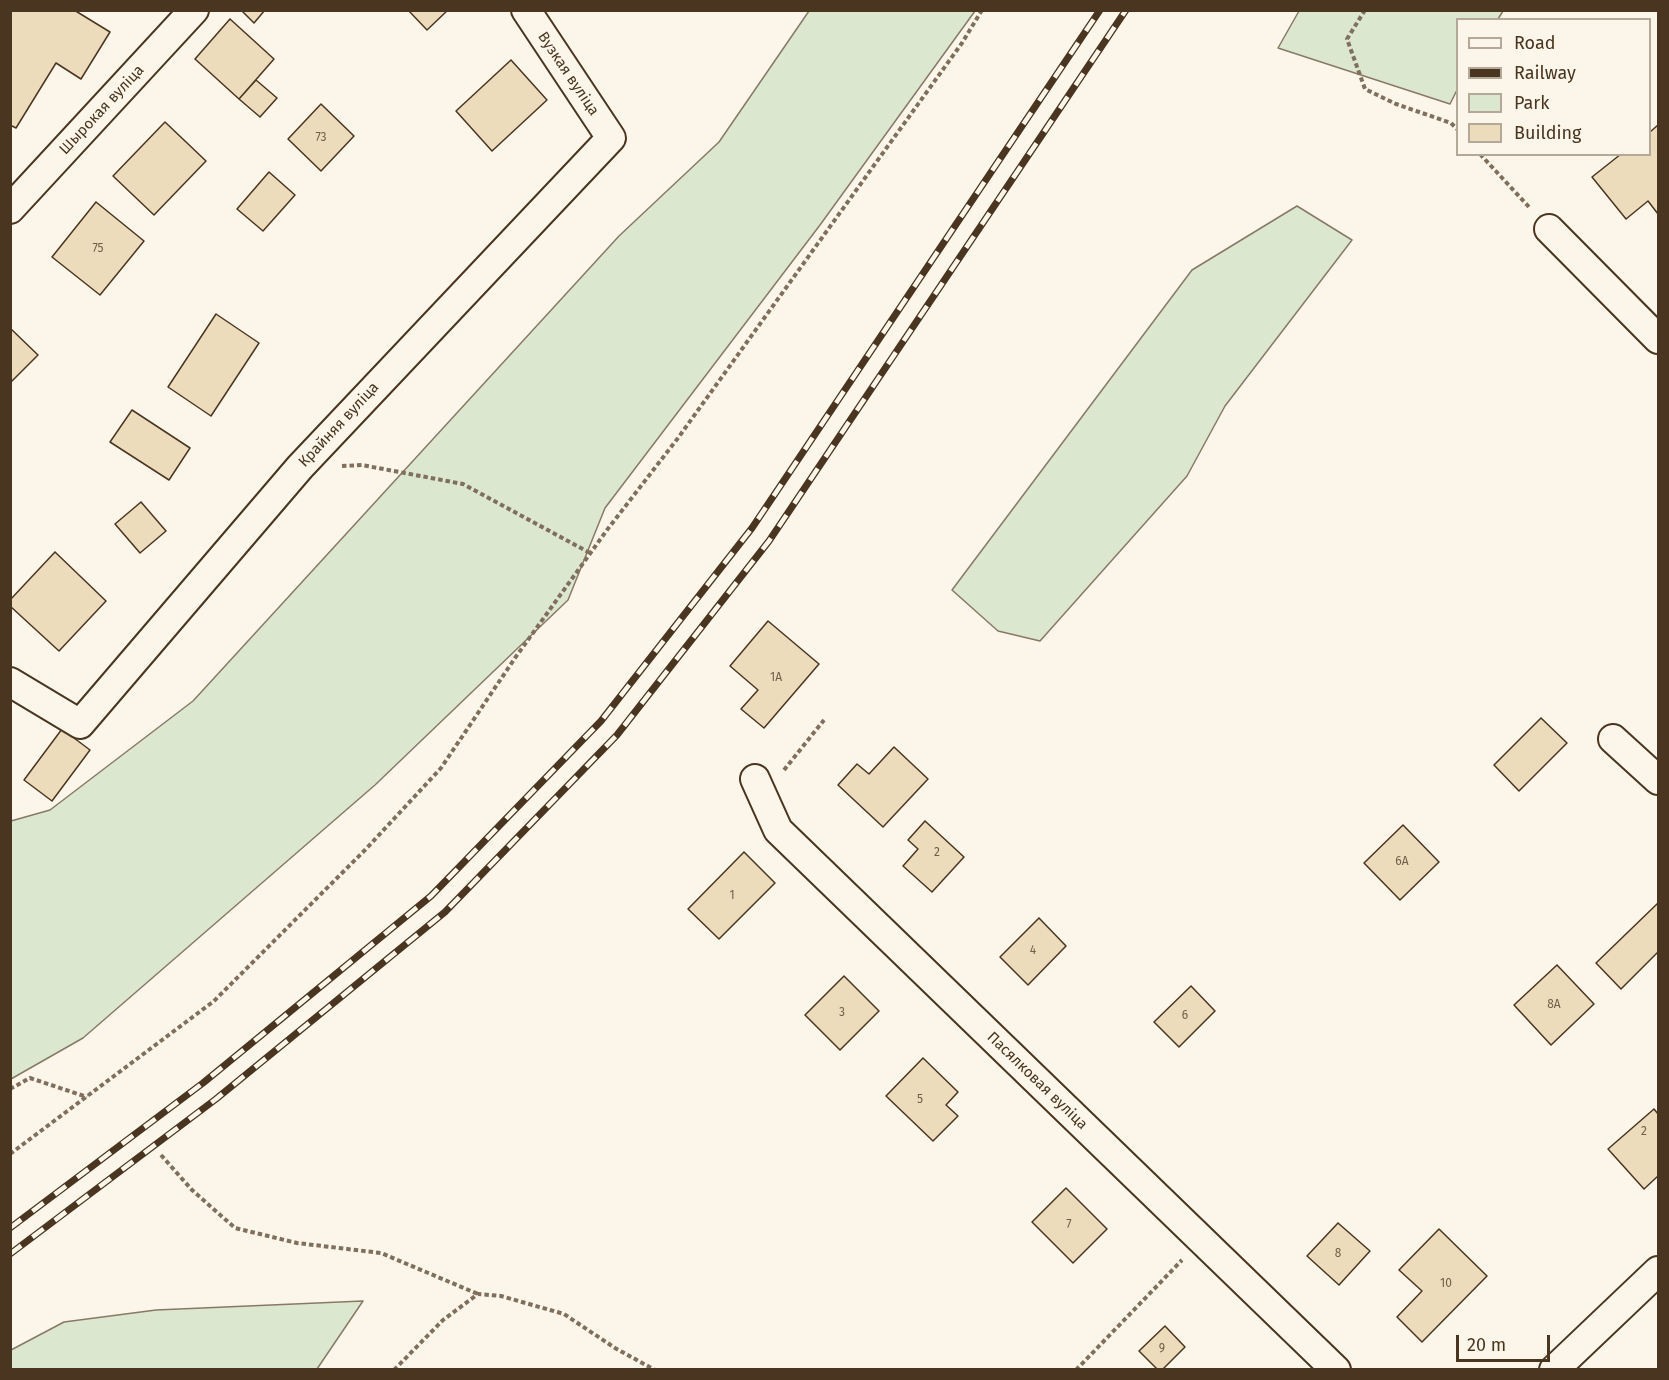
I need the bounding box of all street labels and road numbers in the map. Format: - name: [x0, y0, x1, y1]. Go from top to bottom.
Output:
- street label: Вузкая вуліца: [533, 29, 603, 119]
- street label: Шырокая вуліца: [56, 62, 148, 158]
- street label: Крайняя вуліца: [295, 379, 383, 471]
- street label: Пасялковая вуліца: [983, 1028, 1091, 1134]

